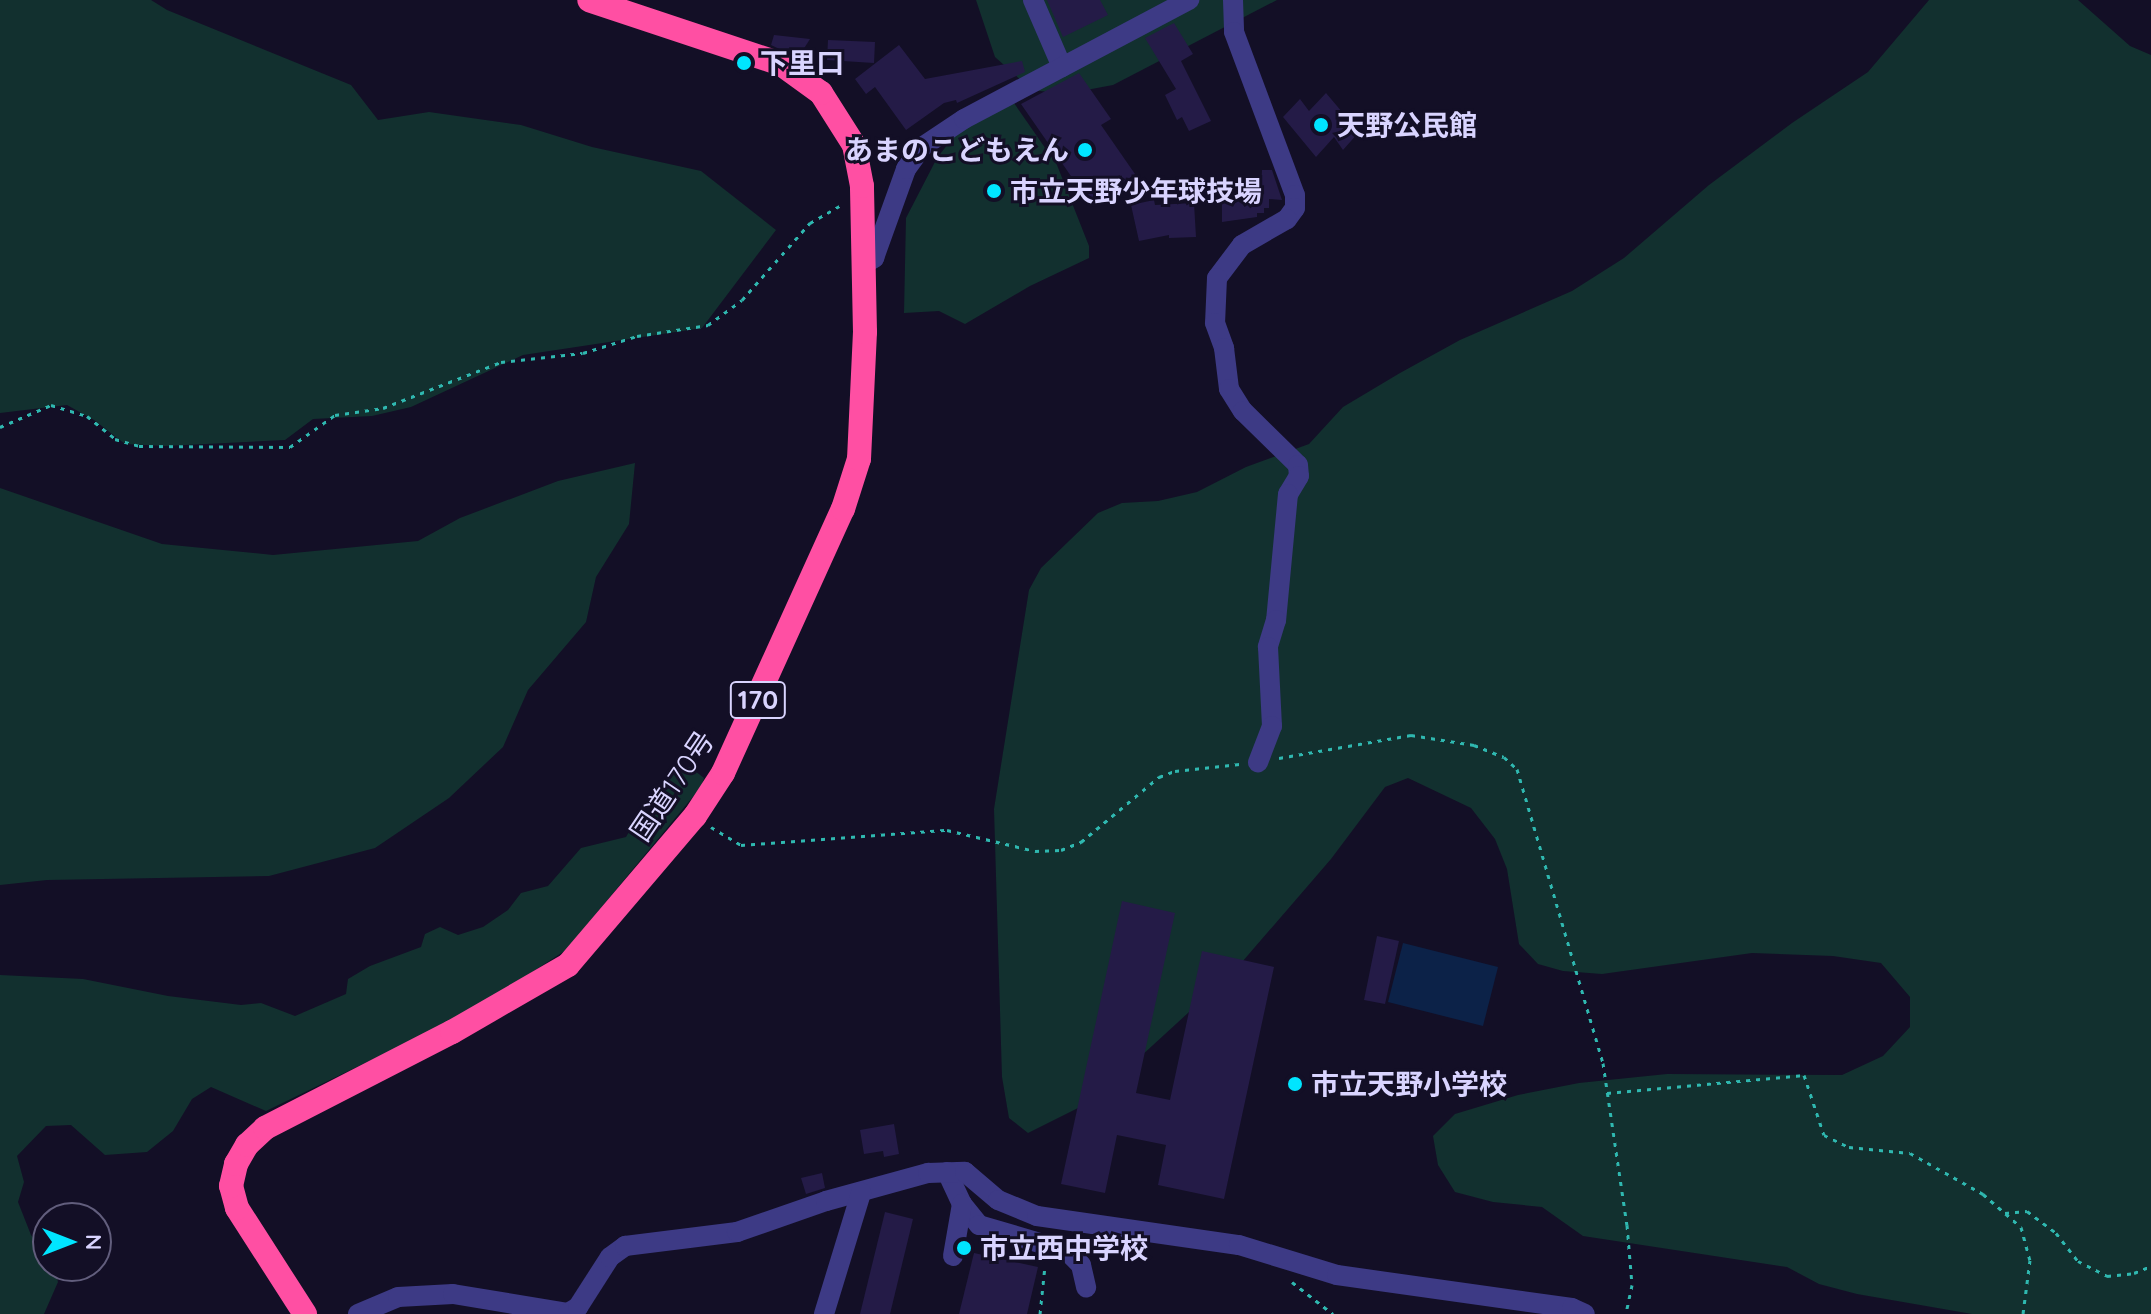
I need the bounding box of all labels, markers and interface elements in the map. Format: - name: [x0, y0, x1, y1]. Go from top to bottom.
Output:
- place label: 下里口: [760, 46, 844, 80]
- marker: 下里口: [735, 54, 753, 72]
- place label: 天野公民館: [1337, 108, 1477, 142]
- marker: 天野公民館: [1312, 116, 1330, 134]
- place label: あまのこどもえん: [845, 133, 1069, 167]
- marker: あまのこどもえん: [1076, 141, 1094, 159]
- place label: 市立天野少年球技場: [1010, 174, 1262, 208]
- marker: 市立天野少年球技場: [985, 182, 1003, 200]
- road number: 170: [728, 678, 788, 722]
- street label: 国道170号: [623, 725, 721, 847]
- place label: 市立天野小学校: [1311, 1067, 1507, 1101]
- marker: 市立天野小学校: [1286, 1075, 1304, 1093]
- north arrow: [32, 1202, 112, 1282]
- place label: 市立西中学校: [980, 1231, 1148, 1265]
- text: N: [80, 1234, 108, 1250]
- marker: 市立西中学校: [955, 1239, 973, 1257]

